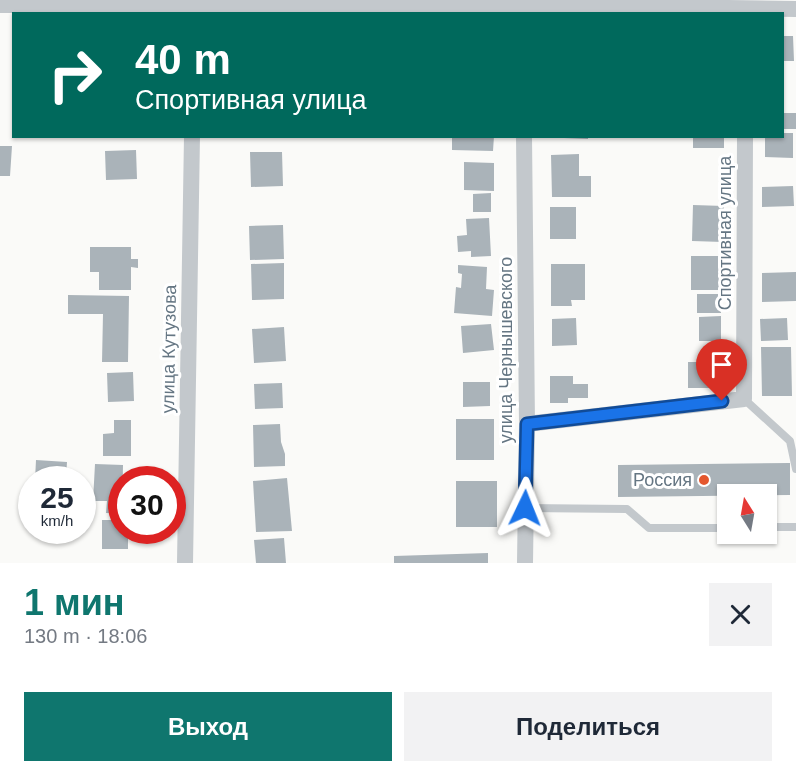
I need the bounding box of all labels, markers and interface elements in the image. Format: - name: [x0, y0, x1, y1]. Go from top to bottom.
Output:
- icon: right: [36, 36, 114, 114]
- text: 40 m: [135, 36, 231, 83]
- text: Спортивная улица: [135, 85, 367, 115]
- street label: Спортивная улица: [715, 155, 735, 310]
- street label: улица Чернышевского: [496, 257, 516, 443]
- street label: улица Кутузова: [158, 283, 180, 414]
- pin: [696, 339, 747, 401]
- icon: arrive: [705, 348, 738, 381]
- speed limit sign: 30: [108, 466, 186, 544]
- place label: Россия: [633, 470, 692, 490]
- marker: Россия: [697, 473, 711, 487]
- position arrow: [493, 476, 557, 540]
- text: 25: [40, 481, 74, 514]
- north arrow: [717, 484, 777, 544]
- map controls: [717, 484, 777, 544]
- text: km/h: [41, 512, 73, 529]
- text: 1 мин: [24, 582, 125, 623]
- button: close: [709, 583, 772, 646]
- text: 130 m · 18:06: [24, 625, 147, 647]
- button: Выход: [24, 692, 392, 761]
- button: Поделиться: [404, 692, 772, 761]

